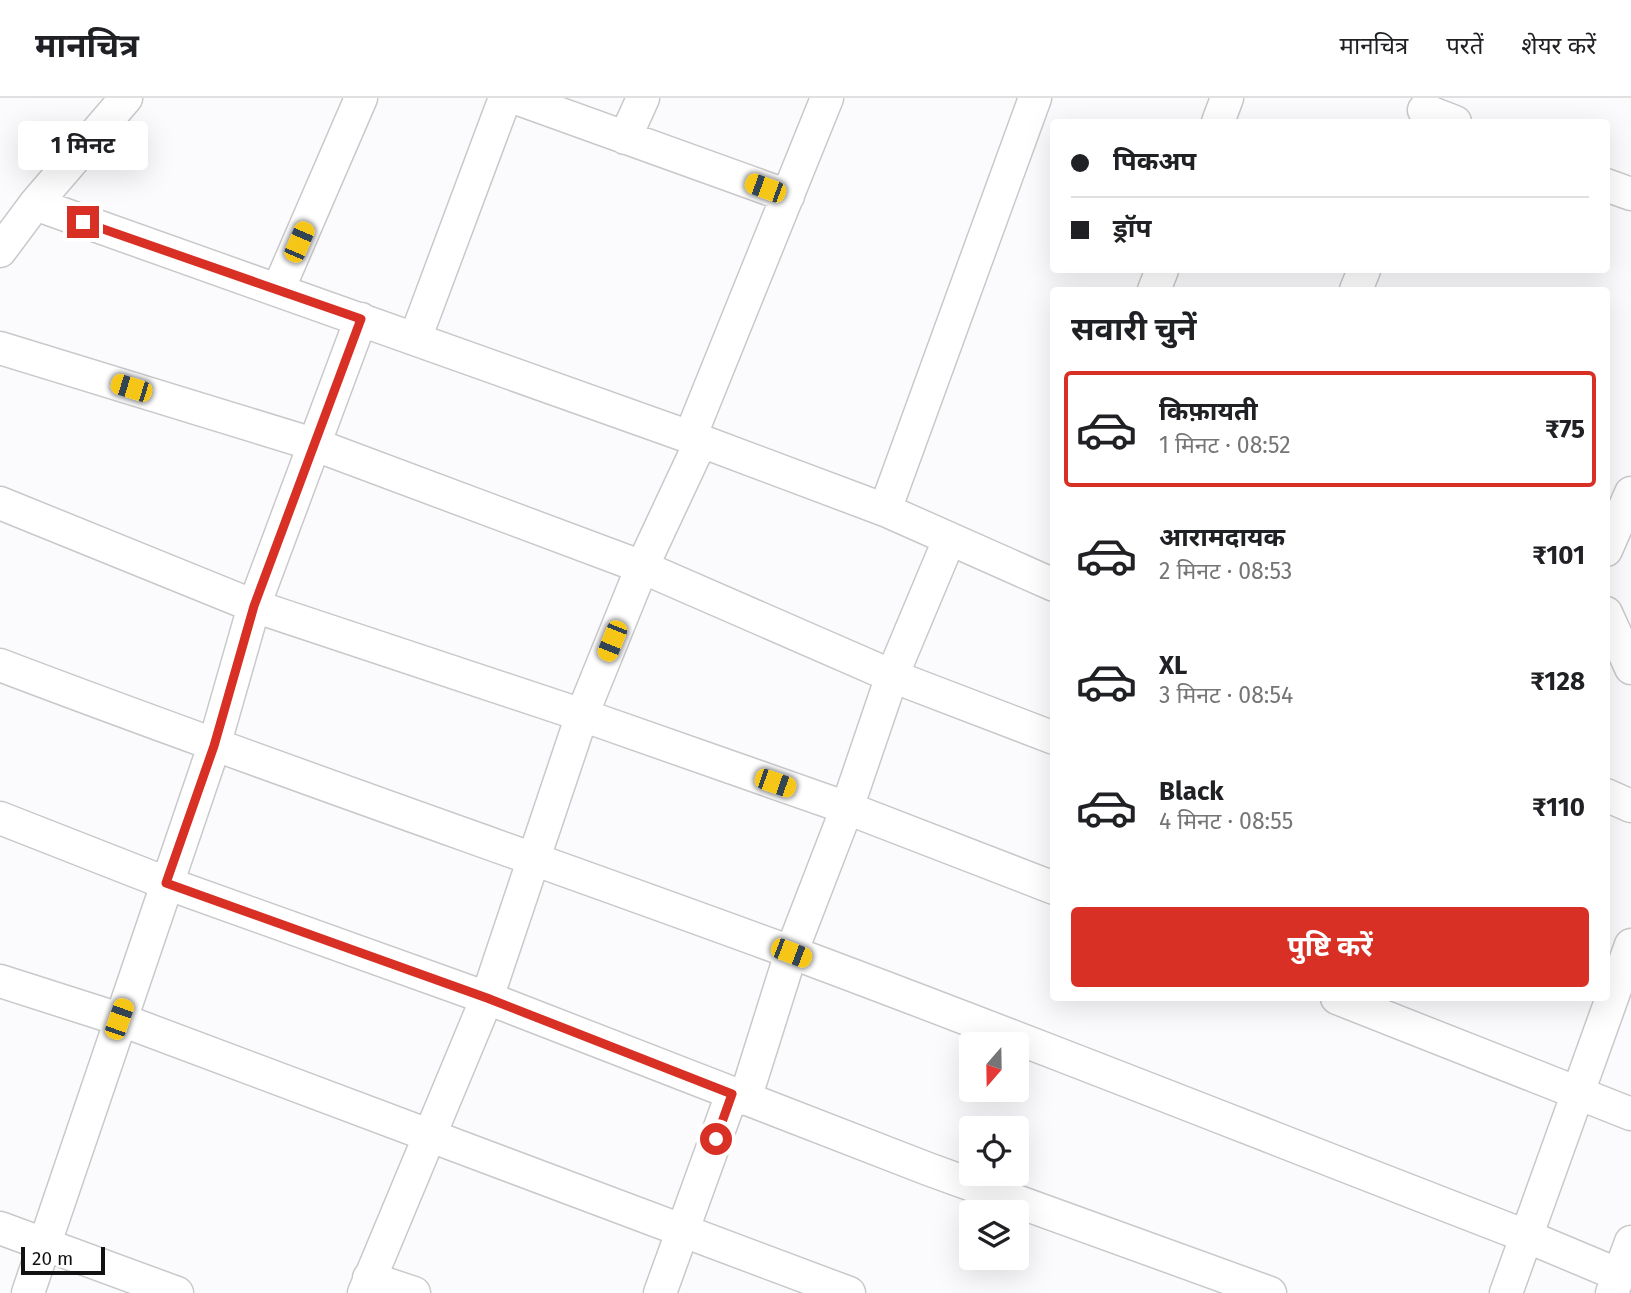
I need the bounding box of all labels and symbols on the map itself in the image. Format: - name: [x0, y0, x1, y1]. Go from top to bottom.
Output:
- callout: 1 मिनट: [18, 121, 148, 170]
- car: [742, 171, 789, 205]
- route end: [67, 206, 99, 238]
- car: [282, 219, 317, 265]
- car: [108, 372, 155, 404]
- car: [595, 618, 630, 664]
- car: [752, 766, 799, 800]
- car: [768, 936, 815, 970]
- car: [103, 996, 136, 1042]
- north arrow: [959, 1032, 1029, 1102]
- route start: [700, 1123, 732, 1155]
- scale bar: [21, 1244, 105, 1276]

